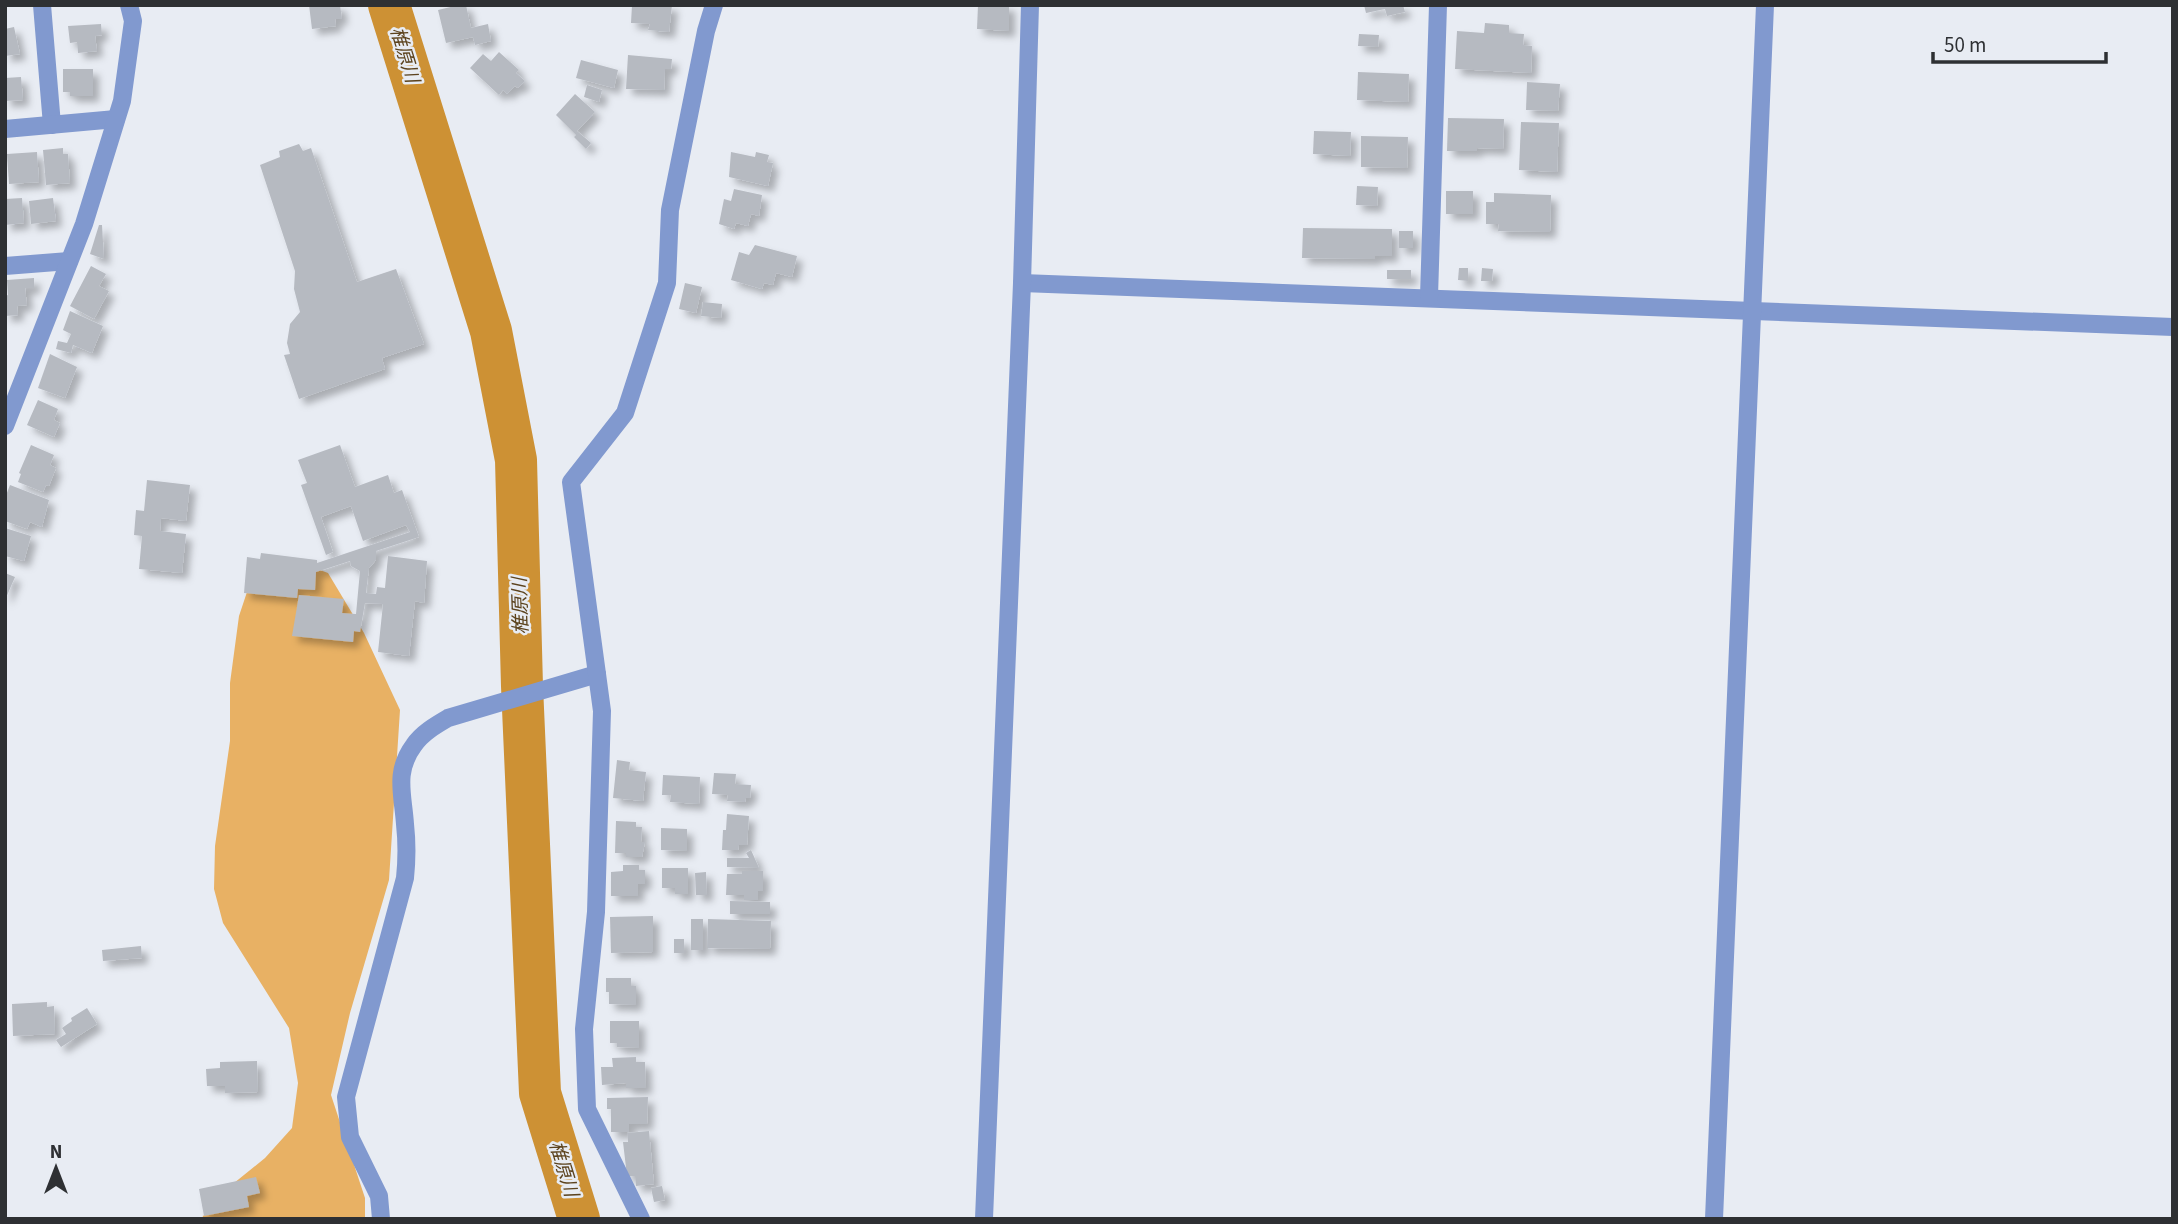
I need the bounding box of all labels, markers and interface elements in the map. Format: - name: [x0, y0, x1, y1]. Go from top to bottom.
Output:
- scale bar: [1933, 21, 2106, 65]
- water label: 椎原川: [383, 24, 426, 88]
- text: 50 m: [1944, 30, 1986, 60]
- water label: 椎原川: [506, 575, 535, 635]
- north arrow: [21, 1133, 91, 1203]
- water label: 椎原川: [542, 1138, 585, 1202]
- text: N: [50, 1139, 62, 1166]

